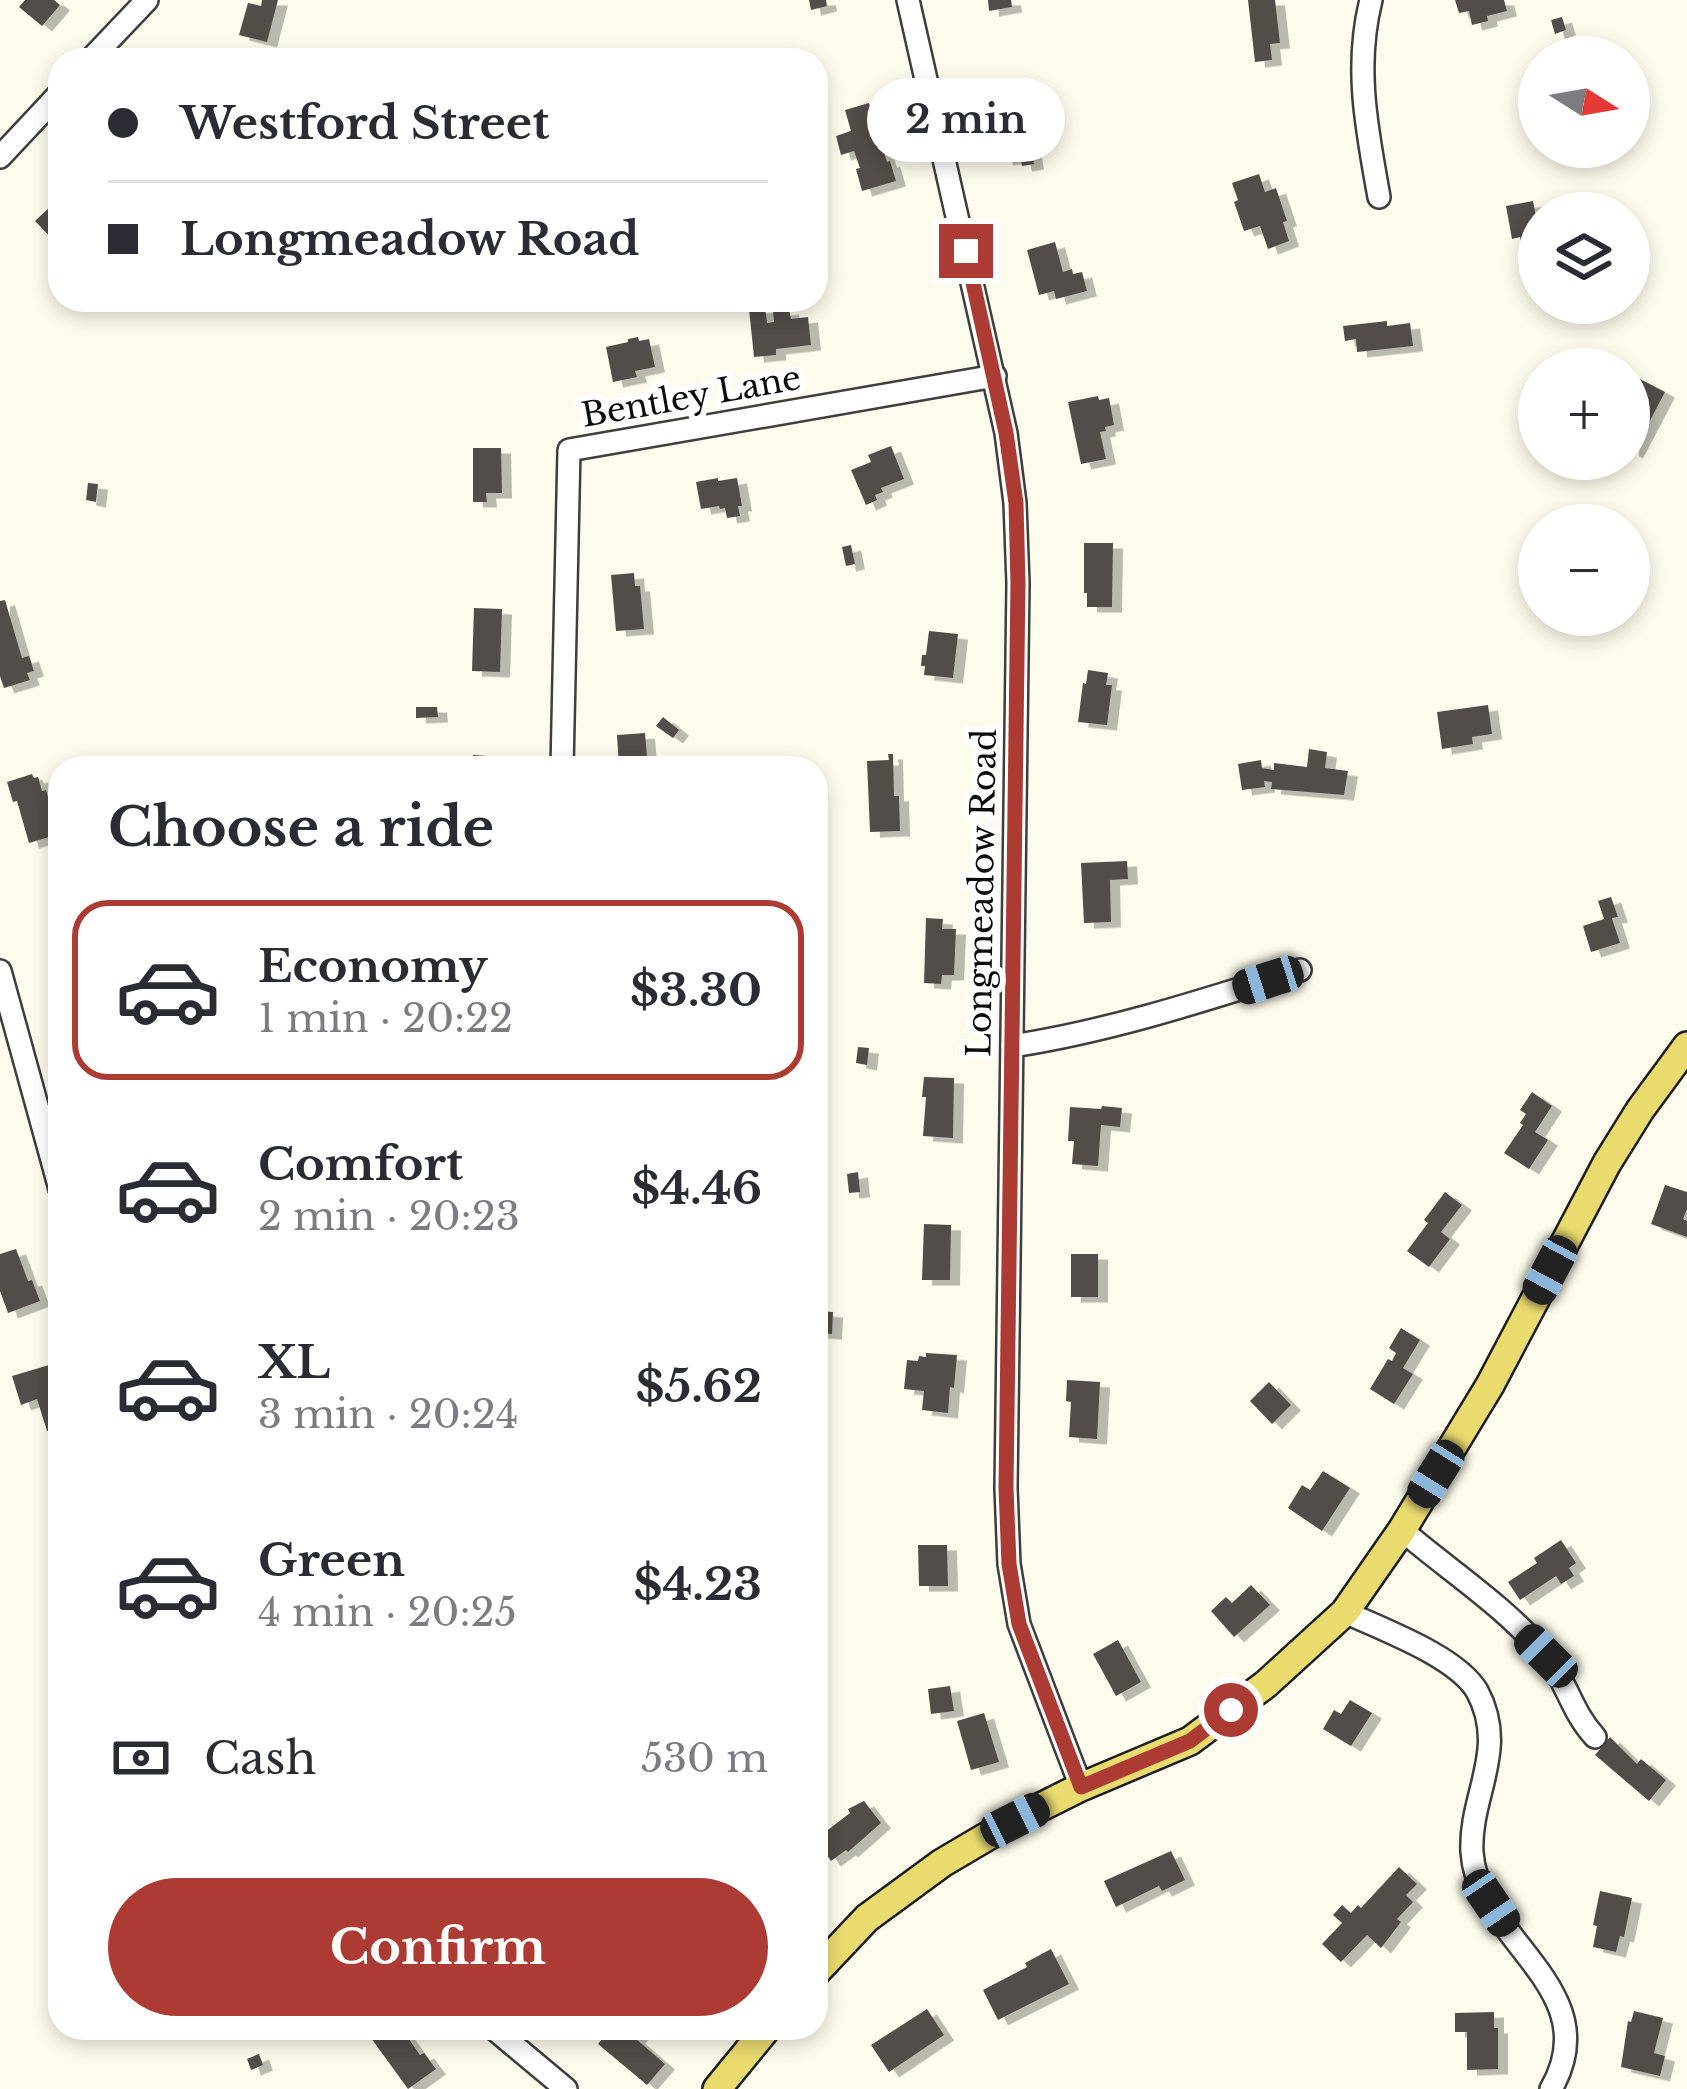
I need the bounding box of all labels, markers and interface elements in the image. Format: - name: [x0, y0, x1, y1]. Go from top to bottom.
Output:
- north arrow: [1518, 36, 1650, 168]
- map controls: [1518, 36, 1650, 636]
- callout: 2 min: [867, 77, 1065, 161]
- text: Westford Street: [180, 95, 549, 151]
- text: 2 min: [905, 95, 1027, 144]
- button: layers: [1518, 192, 1650, 324]
- text: Longmeadow Road: [180, 211, 640, 267]
- route end: [939, 224, 993, 278]
- button: +: [1518, 348, 1650, 480]
- street label: Bentley Lane: [578, 357, 804, 436]
- button: −: [1518, 504, 1650, 636]
- street label: Longmeadow Road: [958, 728, 1005, 1058]
- text: Choose a ride: [108, 794, 494, 861]
- icon: car: [114, 936, 222, 1044]
- text: Economy: [258, 938, 488, 994]
- car: [1228, 952, 1308, 1008]
- text: $3.30: [630, 962, 762, 1018]
- text: 1 min · 20:22: [258, 994, 513, 1043]
- icon: car: [114, 1134, 222, 1242]
- text: Comfort: [258, 1136, 463, 1192]
- text: $4.46: [631, 1160, 762, 1216]
- text: 2 min · 20:23: [258, 1192, 520, 1241]
- car: [1517, 1230, 1583, 1310]
- icon: car: [114, 1332, 222, 1440]
- text: XL: [258, 1334, 330, 1390]
- text: $5.62: [636, 1358, 762, 1414]
- text: 3 min · 20:24: [258, 1390, 519, 1439]
- car: [1402, 1434, 1470, 1514]
- icon: car: [114, 1530, 222, 1638]
- text: Green: [258, 1532, 405, 1588]
- text: $4.23: [633, 1556, 762, 1612]
- text: 4 min · 20:25: [258, 1588, 517, 1637]
- car: [1508, 1618, 1584, 1694]
- route start: [1204, 1683, 1258, 1737]
- icon: cash: [108, 1725, 174, 1791]
- text: Cash: [204, 1730, 316, 1786]
- text: 530 m: [641, 1734, 768, 1783]
- car: [975, 1788, 1055, 1852]
- car: [1456, 1863, 1526, 1943]
- button: Confirm: [108, 1878, 768, 2016]

